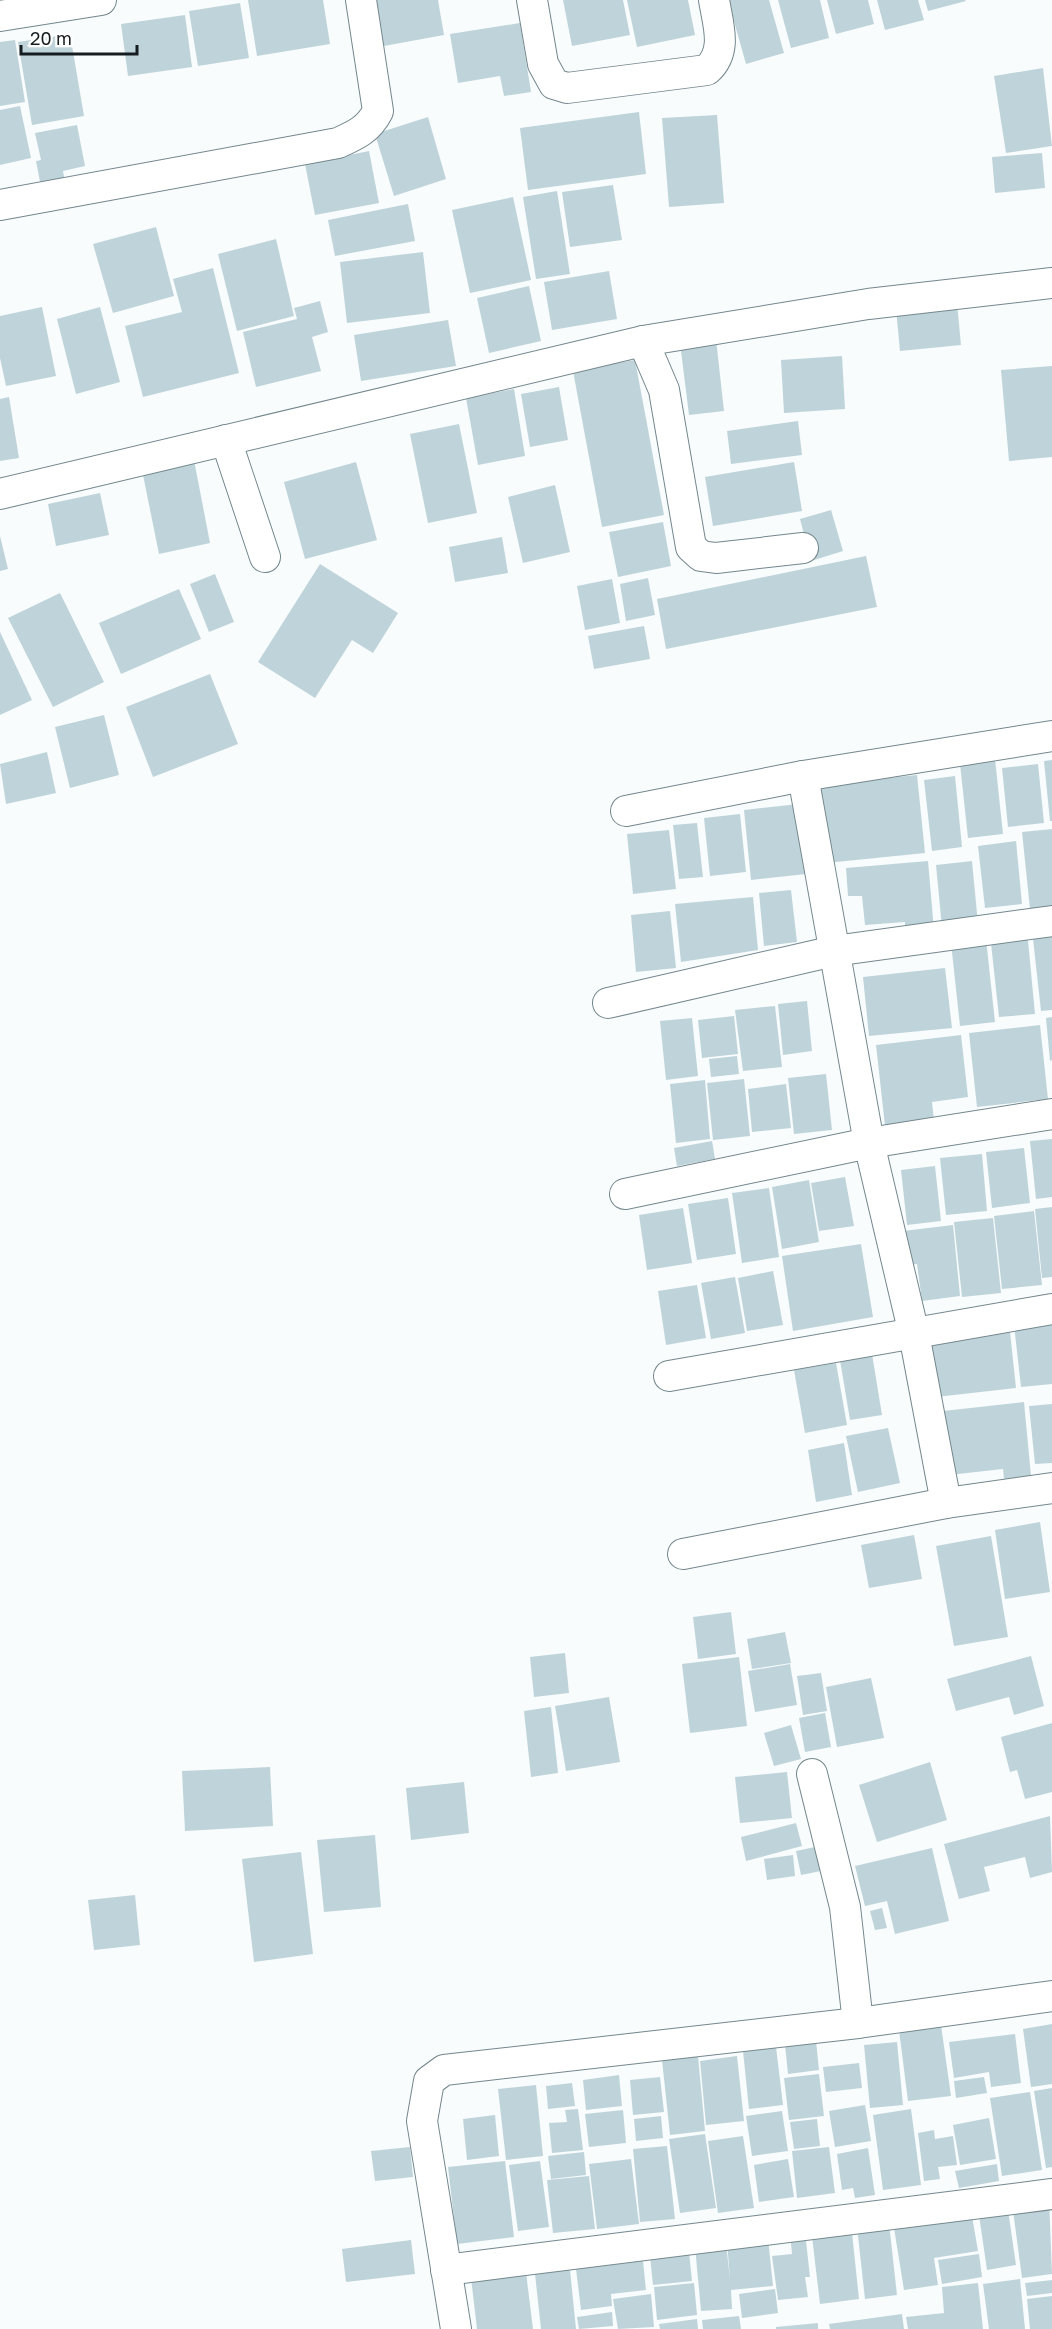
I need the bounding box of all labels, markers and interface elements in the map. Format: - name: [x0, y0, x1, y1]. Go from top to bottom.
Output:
- scale bar: [21, 18, 136, 56]
- text: 20 m: [30, 27, 72, 49]

